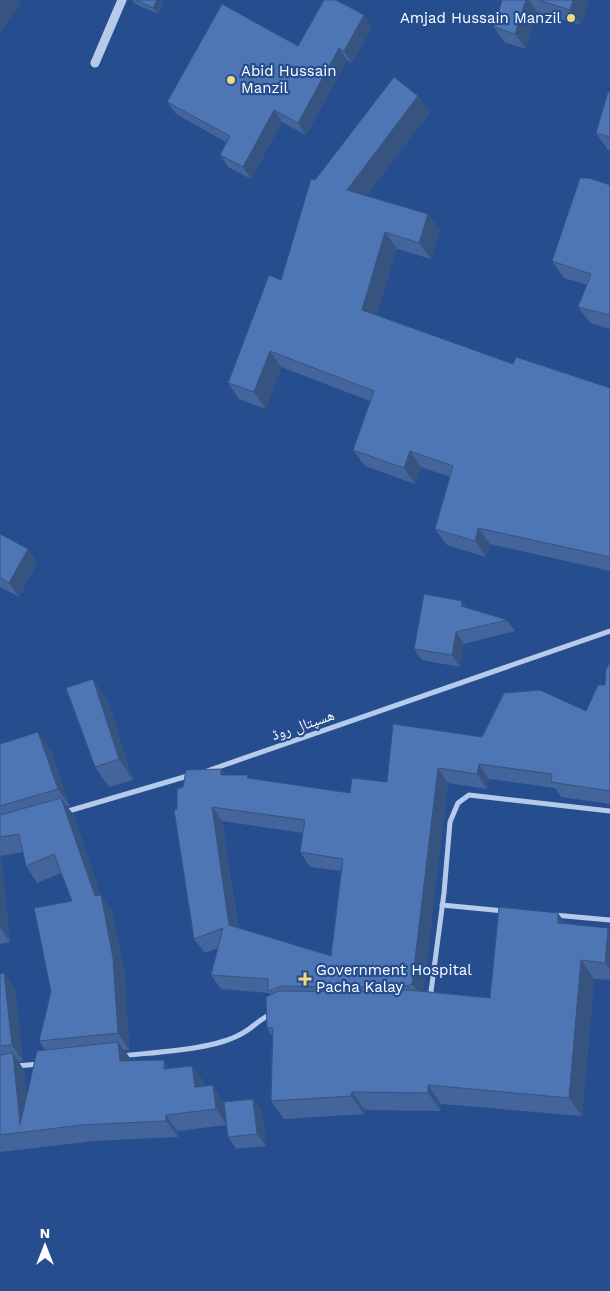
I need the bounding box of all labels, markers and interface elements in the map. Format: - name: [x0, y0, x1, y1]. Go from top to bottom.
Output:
- place label: Amjad Hussain Manzil: [400, 9, 561, 27]
- marker: Amjad Hussain Manzil: [565, 12, 577, 24]
- place label: Abid Hussain Manzil: [241, 62, 337, 97]
- marker: Abid Hussain Manzil: [225, 74, 237, 86]
- street label: ھسپتال روڈ: [269, 706, 337, 745]
- place label: Government Hospital Pacha Kalay: [316, 961, 472, 996]
- marker: Government Hospital Pacha Kalay: [298, 972, 312, 986]
- north arrow: [20, 1221, 70, 1271]
- text: N: [40, 1225, 50, 1241]

